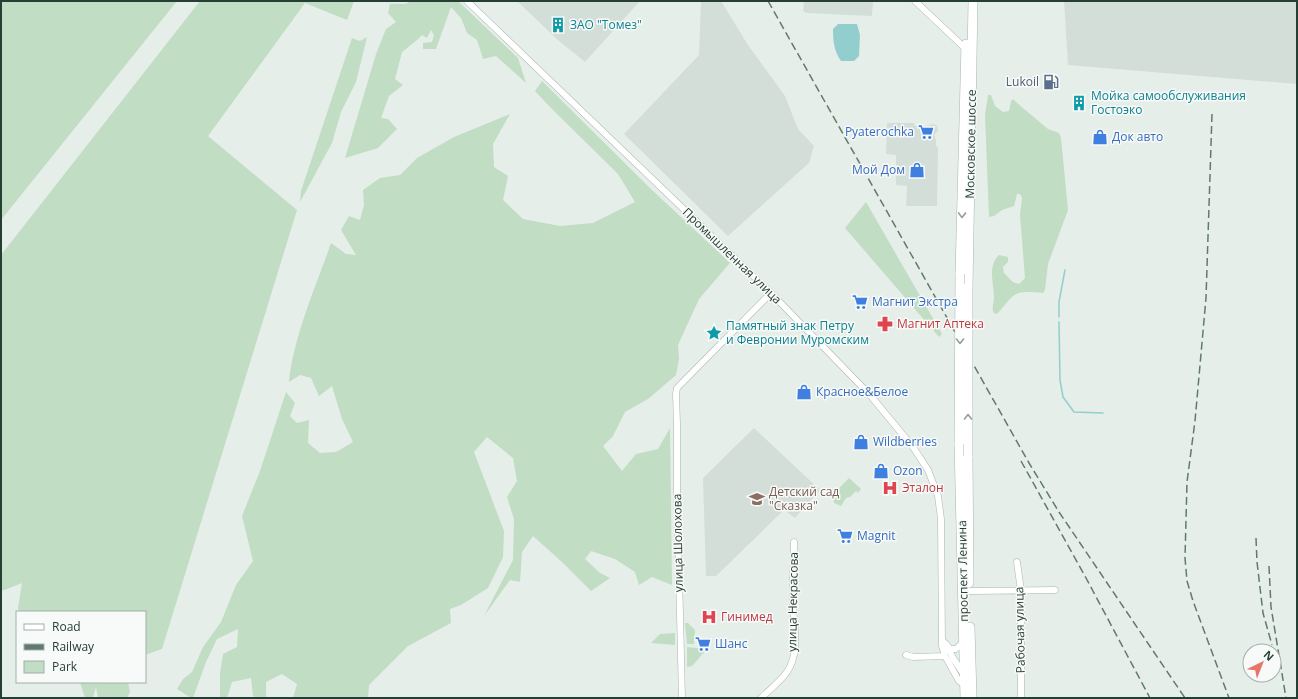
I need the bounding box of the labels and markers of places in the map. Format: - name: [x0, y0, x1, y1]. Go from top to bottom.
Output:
- building icon: ЗАО "Томез": [549, 16, 567, 34]
- place label: ЗАО "Томез": [570, 16, 642, 33]
- place label: Lukoil: [1006, 73, 1039, 90]
- fuel station icon: Lukoil: [1042, 73, 1060, 91]
- place label: Мойка самообслуживания Гостоэко: [1091, 87, 1246, 118]
- building icon: Мойка самообслуживания Гостоэко: [1070, 94, 1088, 112]
- place label: Pyaterochka: [845, 123, 914, 140]
- supermarket icon: Pyaterochka: [917, 123, 935, 141]
- shop icon: Док авто: [1091, 128, 1109, 146]
- place label: Док авто: [1112, 128, 1163, 145]
- place label: Мой Дом: [852, 161, 905, 178]
- shop icon: Мой Дом: [908, 161, 926, 179]
- supermarket icon: Магнит Экстра: [851, 293, 869, 311]
- place label: Магнит Экстра: [872, 293, 958, 310]
- pharmacy icon: Магнит Аптека: [876, 315, 894, 333]
- place label: Магнит Аптека: [897, 315, 984, 332]
- place label: Памятный знак Петру и Февронии Муромским: [726, 317, 869, 348]
- place icon: Памятный знак Петру и Февронии Муромским: [705, 324, 723, 342]
- shop icon: Красное&Белое: [795, 383, 813, 401]
- place label: Красное&Белое: [816, 383, 909, 400]
- shop icon: Wildberries: [852, 433, 870, 451]
- place label: Wildberries: [873, 433, 937, 450]
- shop icon: Ozon: [872, 462, 890, 480]
- place label: Ozon: [893, 462, 923, 479]
- hospital icon: Эталон: [881, 479, 899, 497]
- place label: Эталон: [902, 479, 944, 496]
- place label: Детский сад "Сказка": [769, 483, 839, 514]
- school or university icon: Детский сад "Сказка": [748, 490, 766, 508]
- supermarket icon: Magnit: [836, 527, 854, 545]
- place label: Magnit: [857, 527, 896, 544]
- hospital icon: Гинимед: [700, 608, 718, 626]
- place label: Гинимед: [721, 608, 773, 625]
- supermarket icon: Шанс: [694, 635, 712, 653]
- place label: Шанс: [715, 635, 748, 652]

